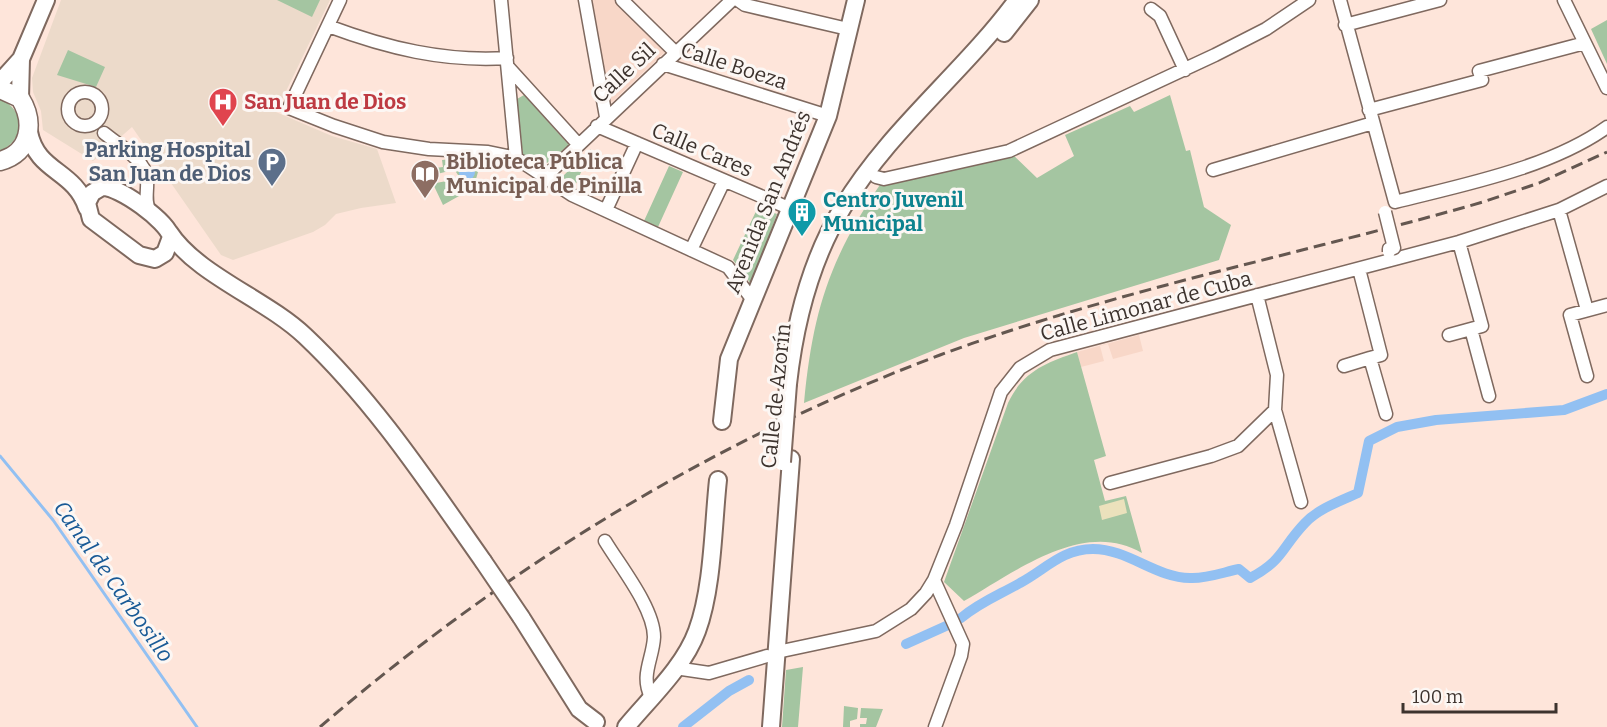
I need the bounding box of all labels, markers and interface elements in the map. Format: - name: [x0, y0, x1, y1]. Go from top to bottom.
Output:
- street label: Calle Sil: [587, 37, 661, 109]
- street label: Calle Boeza: [677, 37, 791, 96]
- hospital icon: San Juan de Dios: [207, 86, 239, 128]
- place label: San Juan de Dios: [244, 89, 406, 115]
- street label: Avenida San Andrés: [719, 107, 817, 297]
- street label: Calle Cares: [648, 117, 756, 183]
- place label: Parking Hospital San Juan de Dios: [84, 137, 251, 187]
- parking icon: Parking Hospital San Juan de Dios: [256, 146, 288, 188]
- place label: Biblioteca Pública Municipal de Pinilla: [446, 149, 642, 199]
- library icon: Biblioteca Pública Municipal de Pinilla: [409, 158, 441, 200]
- place label: Centro Juvenil Municipal: [823, 187, 964, 237]
- building icon: Centro Juvenil Municipal: [786, 196, 818, 238]
- street label: Calle Limonar de Cuba: [1037, 265, 1255, 347]
- street label: Calle de Azorín: [755, 322, 797, 470]
- water label: Canal de Carbosillo: [48, 495, 179, 667]
- scale bar: [1403, 676, 1556, 714]
- text: 100 m: [1412, 686, 1463, 708]

